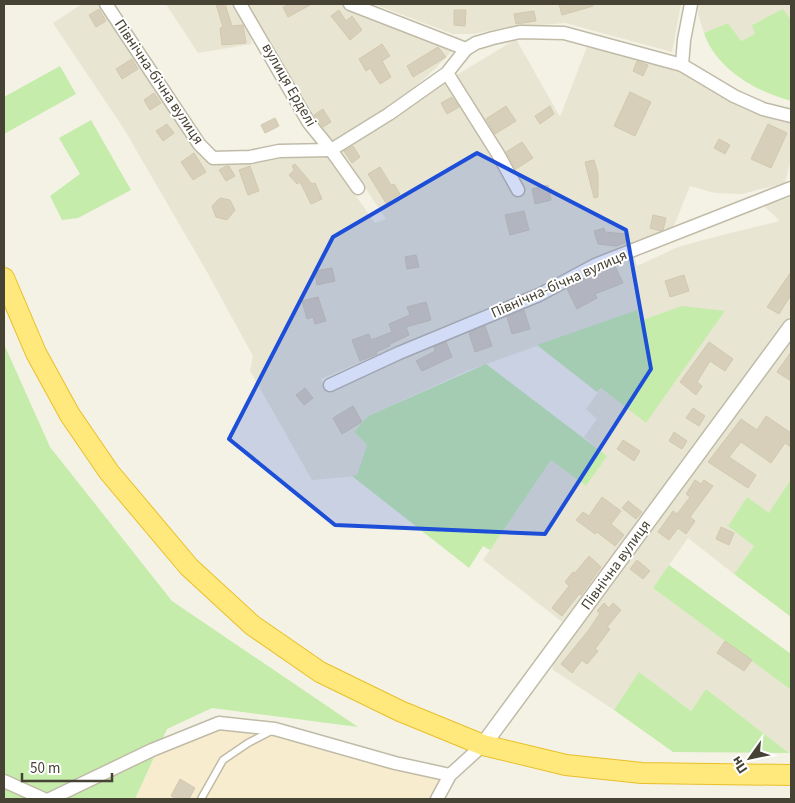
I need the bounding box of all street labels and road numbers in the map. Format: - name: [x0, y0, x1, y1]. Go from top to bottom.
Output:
- street label: Північна-бічна вулиця: [109, 15, 209, 149]
- street label: вулиця Ерделі: [257, 39, 321, 131]
- street label: Північна-бічна вулиця: [488, 245, 630, 323]
- street label: Північна вулиця: [576, 516, 656, 614]

